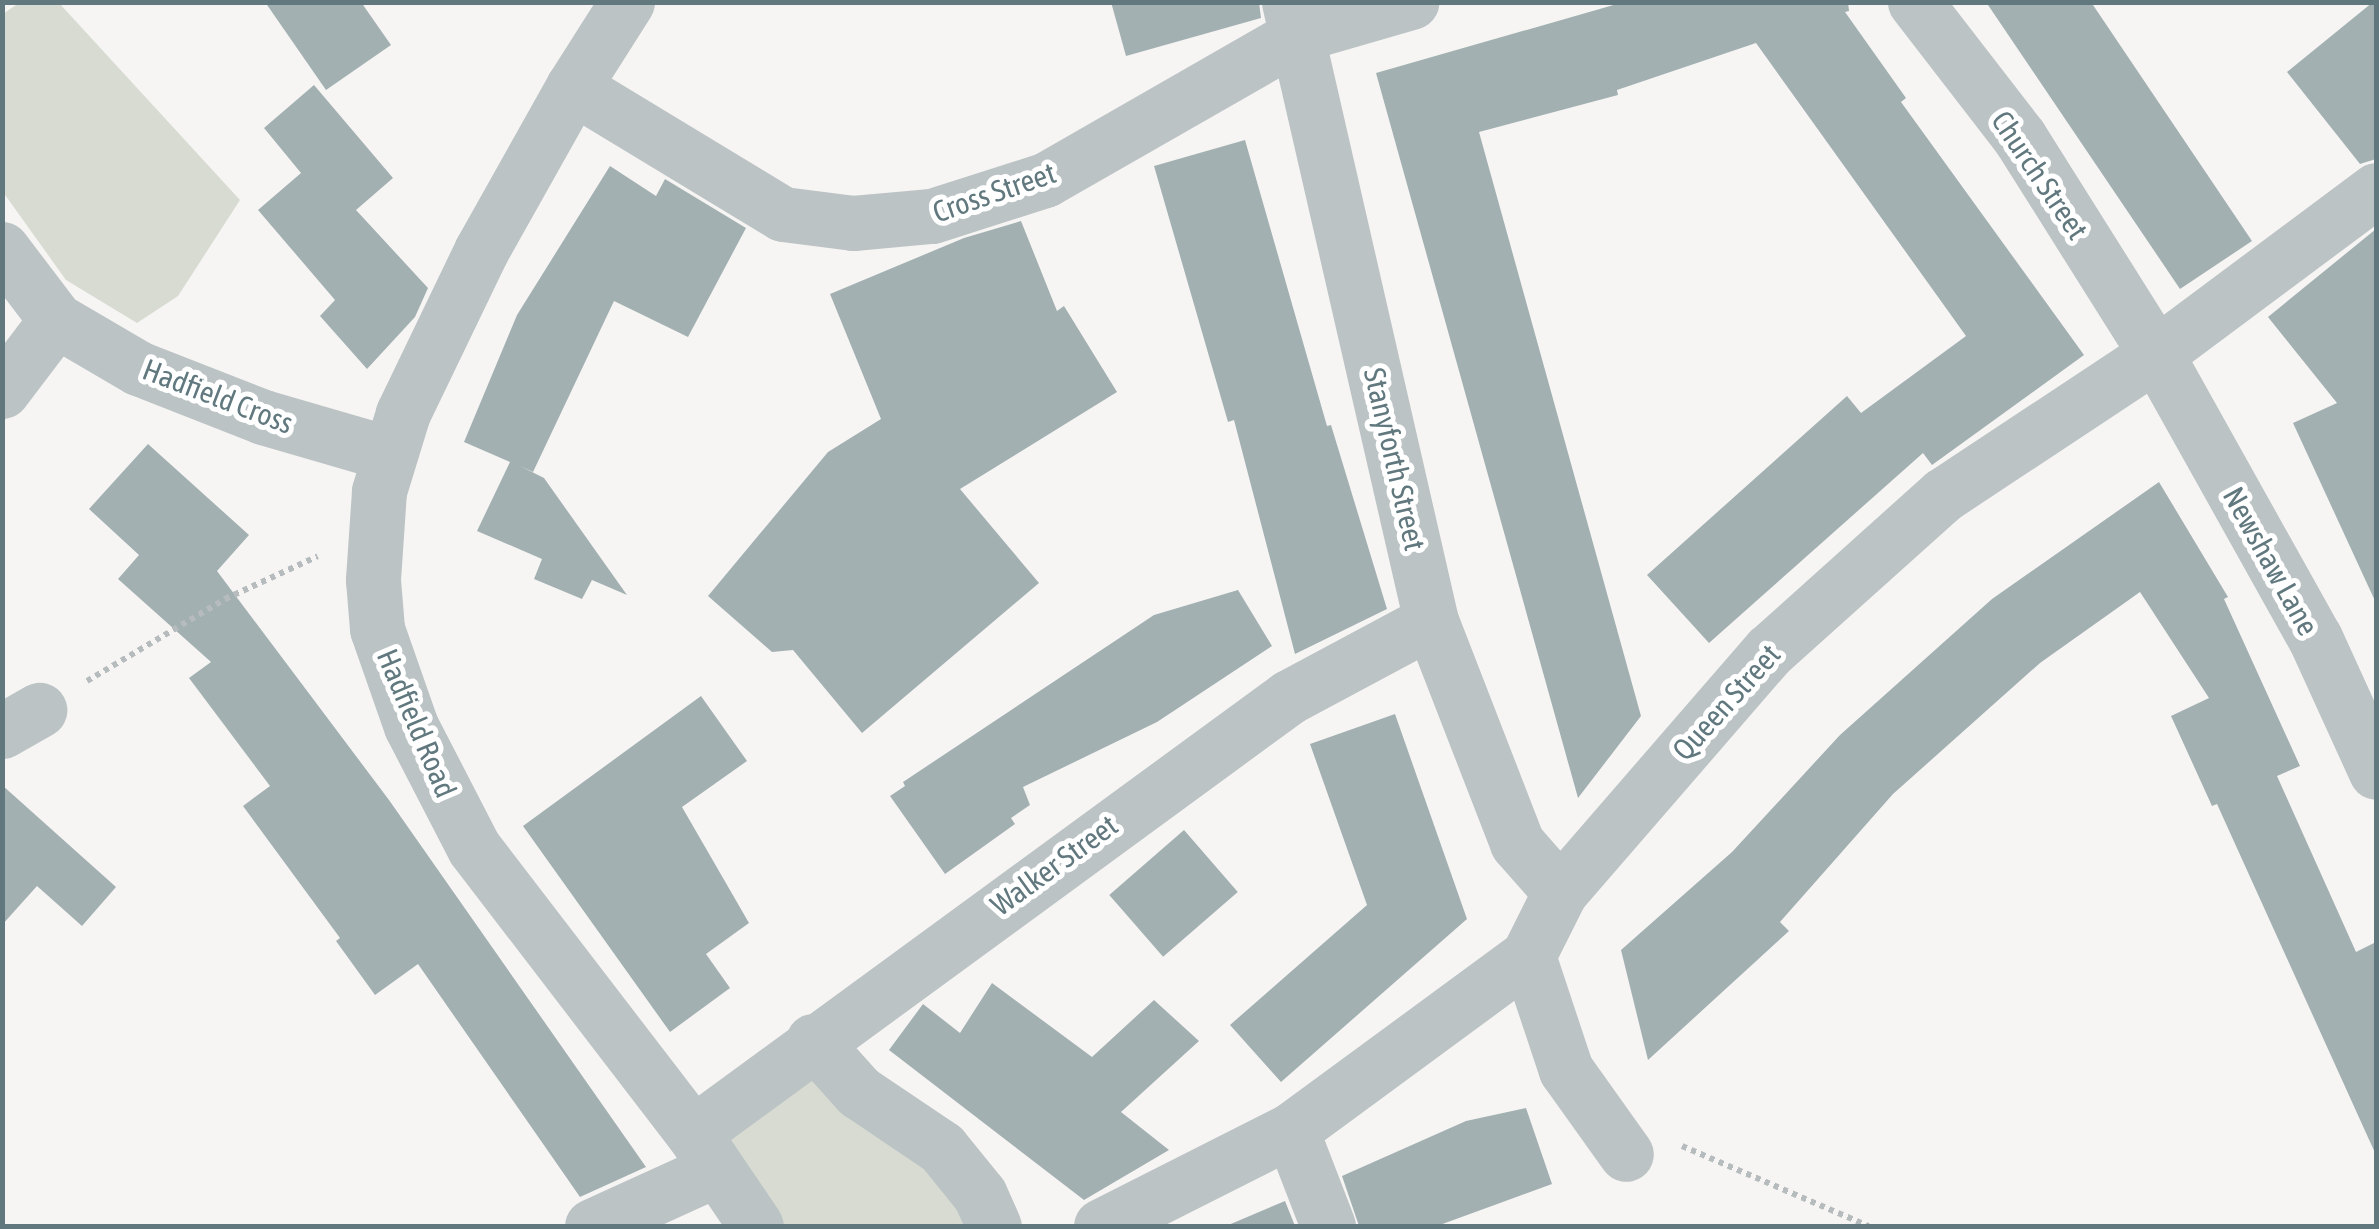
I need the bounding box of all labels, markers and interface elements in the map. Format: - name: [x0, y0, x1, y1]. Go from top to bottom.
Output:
- street label: Church Street: [1984, 104, 2096, 246]
- street label: Cross Street: [928, 154, 1060, 230]
- street label: Hadfield Cross: [138, 351, 298, 441]
- street label: Stanyforth Street: [1357, 364, 1433, 554]
- street label: Newshaw Lane: [2216, 481, 2326, 641]
- street label: Queen Street: [1665, 637, 1787, 767]
- street label: Hadfield Road: [370, 643, 464, 803]
- street label: Walker Street: [984, 807, 1124, 923]

